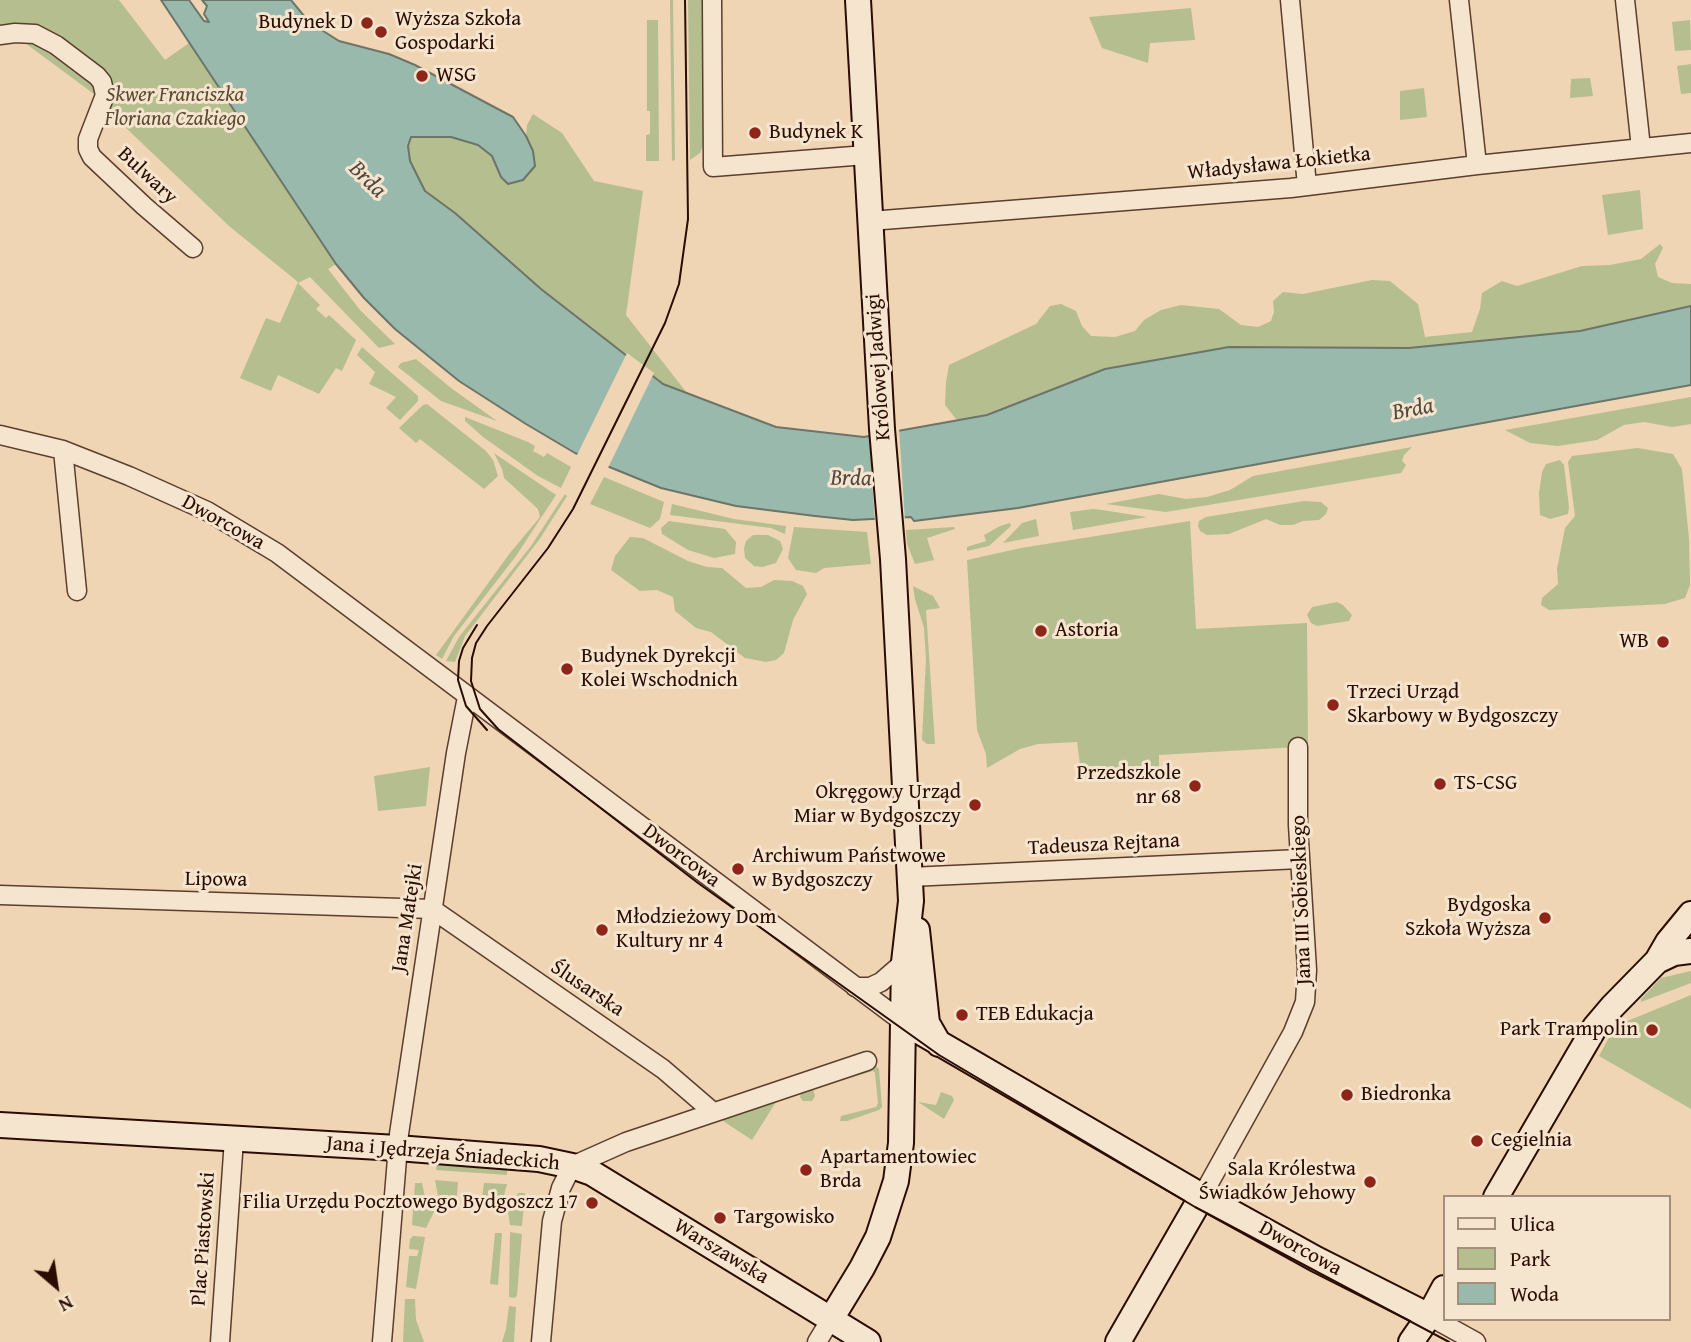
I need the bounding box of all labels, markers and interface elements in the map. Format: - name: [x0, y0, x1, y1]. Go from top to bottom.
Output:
- place label: Wyższa Szkoła Gospodarki: [395, 7, 521, 57]
- place label: Budynek D: [258, 10, 353, 36]
- marker: Budynek D: [359, 15, 375, 31]
- marker: Wyższa Szkoła Gospodarki: [373, 24, 389, 40]
- place label: WSG: [436, 63, 476, 89]
- marker: WSG: [414, 68, 430, 84]
- park label: Skwer Franciszka Floriana Czakiego: [105, 83, 245, 133]
- place label: Budynek K: [769, 120, 863, 146]
- marker: Budynek K: [747, 125, 763, 141]
- street label: Bulwary: [112, 142, 182, 210]
- street label: Władysława Łokietka: [1186, 142, 1372, 186]
- water label: Brda: [343, 156, 391, 204]
- street label: Królowej Jadwigi: [861, 293, 897, 441]
- water label: Brda: [1390, 392, 1436, 428]
- water label: Brda: [830, 465, 872, 493]
- street label: Dworcowa: [177, 490, 269, 556]
- place label: Astoria: [1055, 618, 1119, 644]
- marker: Astoria: [1033, 623, 1049, 639]
- place label: WB: [1619, 629, 1649, 655]
- marker: WB: [1655, 634, 1671, 650]
- place label: Budynek Dyrekcji Kolei Wschodnich: [581, 644, 738, 694]
- marker: Budynek Dyrekcji Kolei Wschodnich: [559, 661, 575, 677]
- place label: Trzeci Urząd Skarbowy w Bydgoszczy: [1347, 680, 1559, 730]
- marker: Trzeci Urząd Skarbowy w Bydgoszczy: [1325, 697, 1341, 713]
- place label: Przedszkole nr 68: [1077, 761, 1181, 811]
- place label: TS-CSG: [1454, 771, 1517, 797]
- marker: TS-CSG: [1432, 776, 1448, 792]
- marker: Przedszkole nr 68: [1187, 778, 1203, 794]
- place label: Okręgowy Urząd Miar w Bydgoszczy: [794, 780, 961, 830]
- marker: Okręgowy Urząd Miar w Bydgoszczy: [967, 797, 983, 813]
- street label: Jana III Sobieskiego: [1286, 814, 1318, 986]
- street label: Dworcowa: [637, 819, 725, 893]
- street label: Tadeusza Rejtana: [1027, 828, 1181, 862]
- place label: Archiwum Państwowe w Bydgoszczy: [752, 844, 946, 894]
- marker: Archiwum Państwowe w Bydgoszczy: [730, 861, 746, 877]
- street label: Jana Matejki: [387, 862, 429, 974]
- street label: Lipowa: [185, 867, 247, 893]
- place label: Bydgoska Szkoła Wyższa: [1405, 893, 1531, 943]
- place label: Młodzieżowy Dom Kultury nr 4: [616, 905, 776, 955]
- marker: Bydgoska Szkoła Wyższa: [1537, 910, 1553, 926]
- marker: Młodzieżowy Dom Kultury nr 4: [594, 922, 610, 938]
- street label: Ślusarska: [545, 955, 629, 1023]
- place label: TEB Edukacja: [976, 1002, 1094, 1028]
- marker: TEB Edukacja: [954, 1007, 970, 1023]
- place label: Park Trampolin: [1500, 1017, 1638, 1043]
- marker: Park Trampolin: [1644, 1022, 1660, 1038]
- place label: Biedronka: [1361, 1082, 1451, 1108]
- marker: Biedronka: [1339, 1087, 1355, 1103]
- place label: Cegielnia: [1491, 1128, 1572, 1154]
- street label: Jana i Jędrzeja Śniadeckich: [325, 1131, 561, 1177]
- marker: Cegielnia: [1469, 1133, 1485, 1149]
- place label: Apartamentowiec Brda: [820, 1145, 977, 1195]
- place label: Sala Królestwa Świadków Jehowy: [1199, 1157, 1356, 1207]
- marker: Apartamentowiec Brda: [798, 1162, 814, 1178]
- street label: Plac Piastowski: [187, 1171, 221, 1307]
- marker: Sala Królestwa Świadków Jehowy: [1362, 1174, 1378, 1190]
- place label: Filia Urzędu Pocztowego Bydgoszcz 17: [243, 1190, 578, 1216]
- marker: Filia Urzędu Pocztowego Bydgoszcz 17: [584, 1195, 600, 1211]
- legend: [1442, 1195, 1670, 1321]
- place label: Targowisko: [734, 1205, 834, 1231]
- text: Ulica: [1510, 1208, 1555, 1239]
- marker: Targowisko: [712, 1210, 728, 1226]
- street label: Warszawska: [669, 1214, 773, 1290]
- street label: Dworcowa: [1254, 1216, 1346, 1282]
- text: Park: [1510, 1243, 1551, 1274]
- north arrow: [21, 1251, 91, 1321]
- text: Woda: [1510, 1278, 1559, 1309]
- text: N: [54, 1289, 79, 1320]

